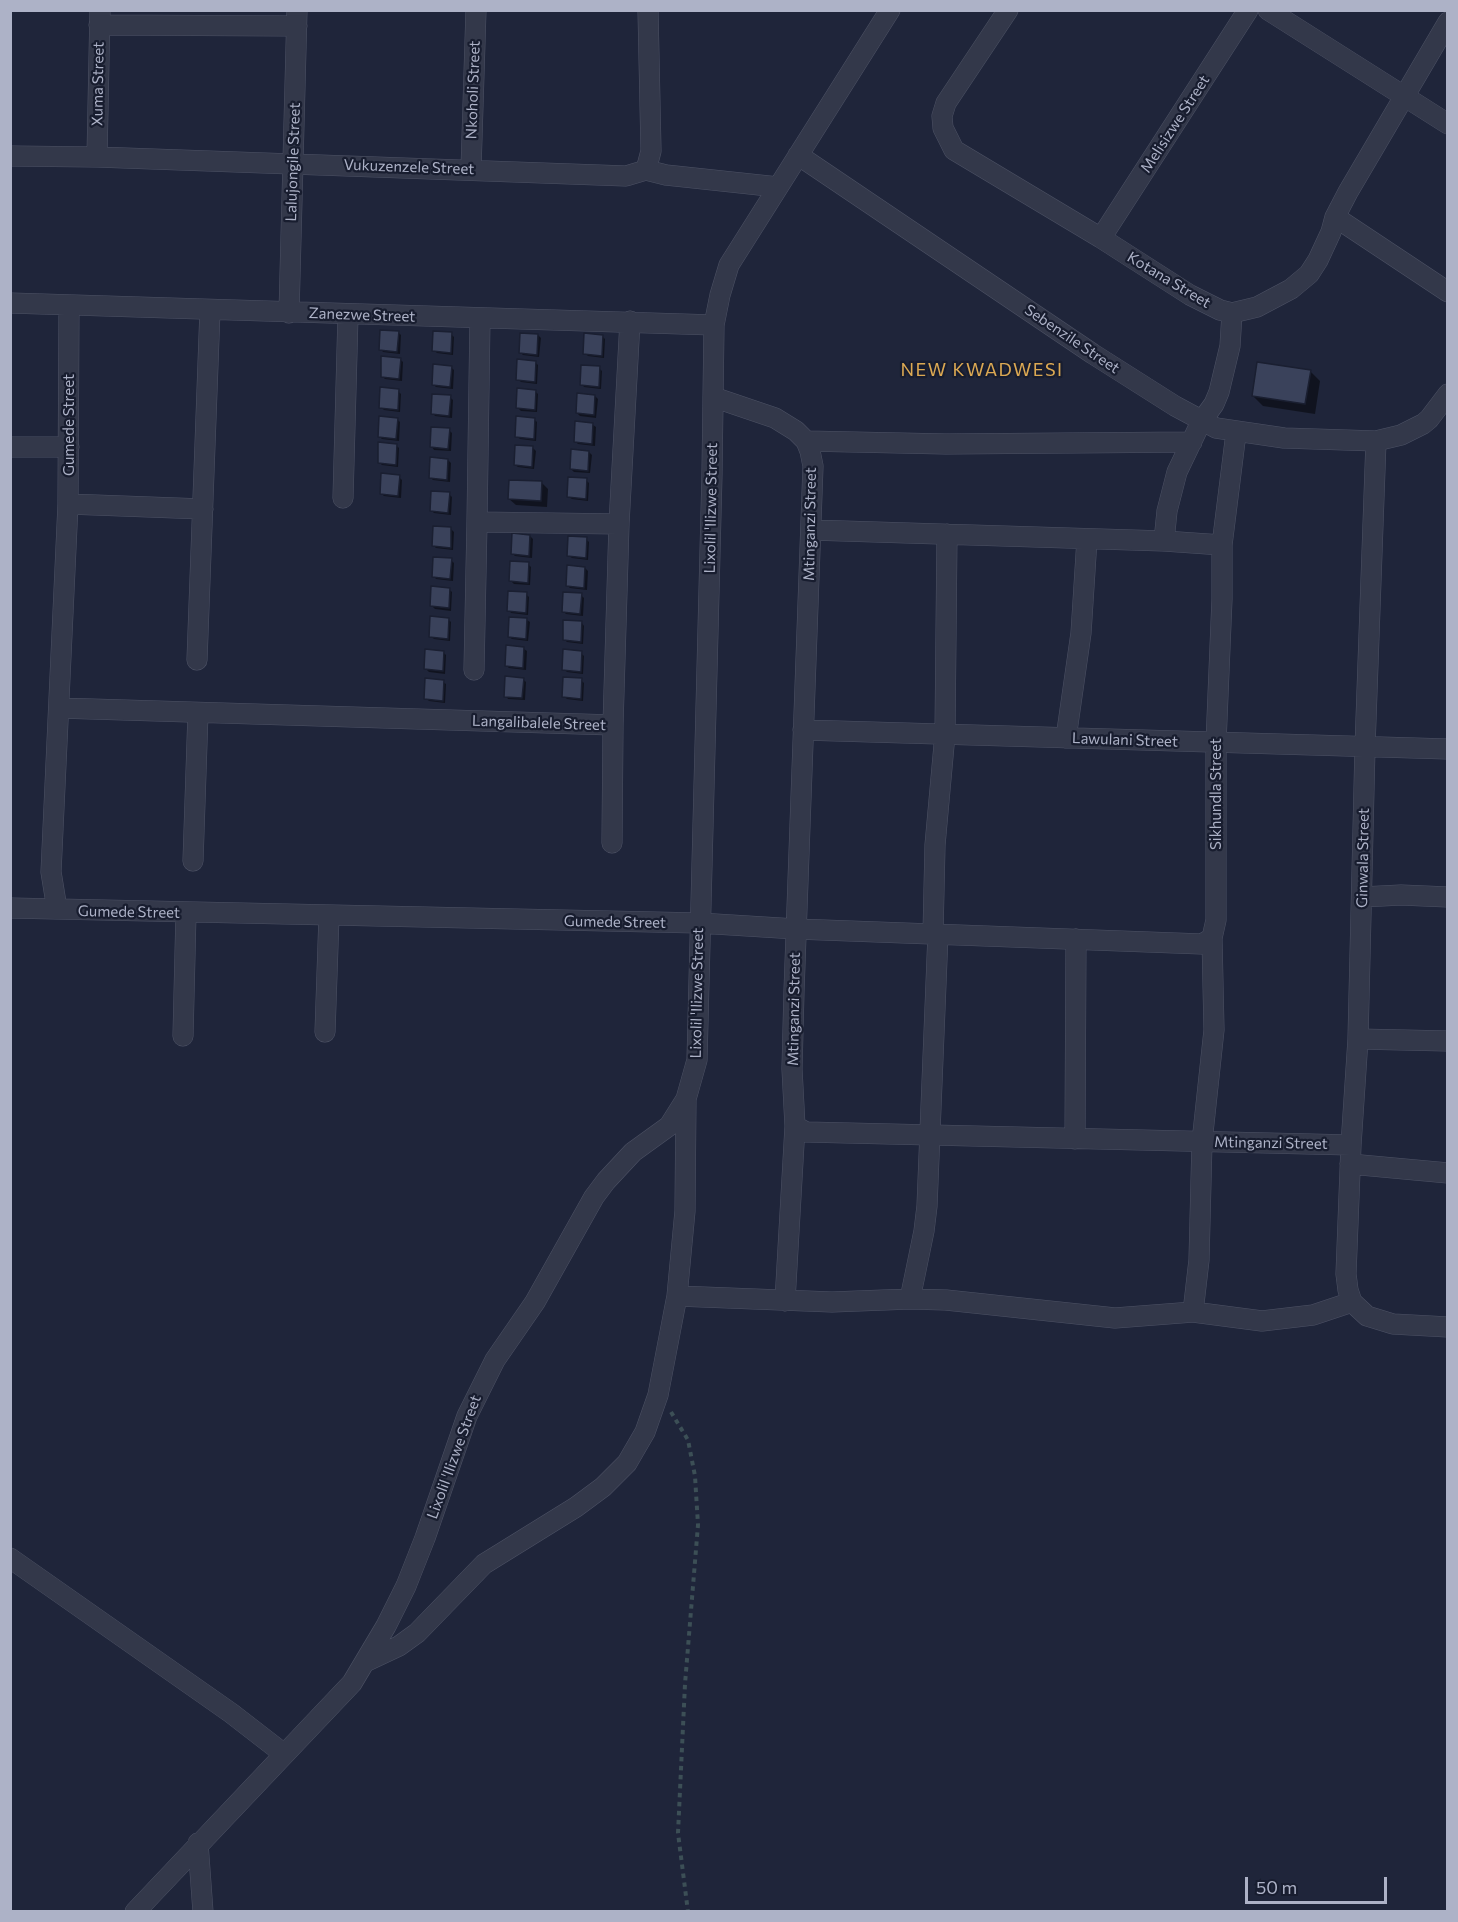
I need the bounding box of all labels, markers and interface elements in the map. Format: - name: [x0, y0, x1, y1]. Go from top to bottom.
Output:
- street label: Nkoholi Street: [462, 40, 484, 140]
- street label: Xuma Street: [88, 42, 108, 126]
- street label: Melisizwe Street: [1137, 72, 1213, 176]
- street label: Lalujongile Street: [282, 102, 304, 222]
- street label: Vukuzenzele Street: [343, 156, 475, 178]
- street label: Kotana Street: [1124, 248, 1214, 312]
- street label: Sebenzile Street: [1021, 301, 1123, 377]
- street label: Zanezwe Street: [308, 304, 416, 326]
- district label: NEW KWADWESI: [900, 359, 1064, 381]
- street label: Gumede Street: [60, 374, 78, 476]
- street label: Lixolil 'Ilizwe Street: [701, 443, 721, 573]
- street label: Mtinganzi Street: [800, 467, 820, 581]
- street label: Langalibalele Street: [472, 712, 606, 734]
- street label: Lawulani Street: [1072, 729, 1178, 751]
- street label: Sikhundla Street: [1207, 738, 1225, 850]
- street label: Ginwala Street: [1353, 808, 1373, 908]
- street label: Gumede Street: [78, 902, 180, 922]
- street label: Gumede Street: [564, 912, 666, 932]
- street label: Lixolil 'Ilizwe Street: [687, 928, 707, 1058]
- street label: Mtinganzi Street: [784, 952, 804, 1066]
- street label: Mtinganzi Street: [1214, 1133, 1328, 1153]
- street label: Lixolil 'Ilizwe Street: [423, 1393, 485, 1521]
- scale bar: [1248, 1865, 1390, 1903]
- text: 50 m: [1256, 1876, 1297, 1898]

